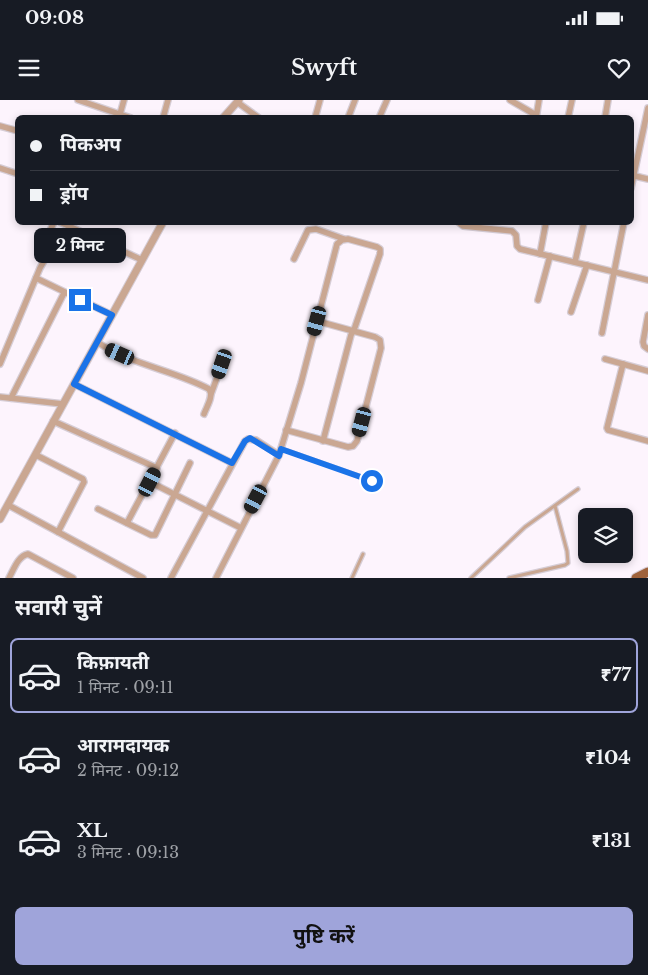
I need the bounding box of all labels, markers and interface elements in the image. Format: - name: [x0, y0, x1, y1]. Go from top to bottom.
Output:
- text: 09:08: [25, 6, 84, 29]
- icon: menu: [15, 54, 43, 82]
- text: Swyft: [291, 54, 357, 81]
- icon: heart: [605, 54, 633, 82]
- text: पिकअप: [60, 133, 121, 156]
- text: ड्रॉप: [60, 182, 88, 205]
- callout: 2 मिनट: [34, 228, 126, 262]
- text: 2 मिनट: [56, 235, 104, 255]
- route end: [69, 289, 91, 311]
- car: [305, 305, 328, 337]
- car: [103, 341, 136, 367]
- car: [210, 347, 233, 381]
- car: [350, 406, 373, 438]
- car: [136, 465, 163, 499]
- route start: [361, 470, 383, 492]
- car: [242, 482, 269, 516]
- map controls: [578, 508, 633, 563]
- button: layers: [578, 508, 633, 563]
- text: सवारी चुनें: [15, 594, 102, 621]
- text: किफ़ायती: [77, 651, 149, 674]
- icon: car: [17, 653, 62, 698]
- text: ₹77: [601, 663, 631, 686]
- text: 1 मिनट · 09:11: [77, 677, 174, 697]
- text: आरामदायक: [77, 734, 169, 757]
- icon: car: [17, 736, 62, 781]
- text: ₹104: [585, 746, 631, 769]
- text: 2 मिनट · 09:12: [77, 760, 179, 780]
- icon: car: [17, 819, 62, 864]
- text: XL: [77, 819, 107, 842]
- text: ₹131: [591, 829, 631, 852]
- text: 3 मिनट · 09:13: [77, 842, 179, 862]
- button: पुष्टि करें: [15, 907, 633, 965]

